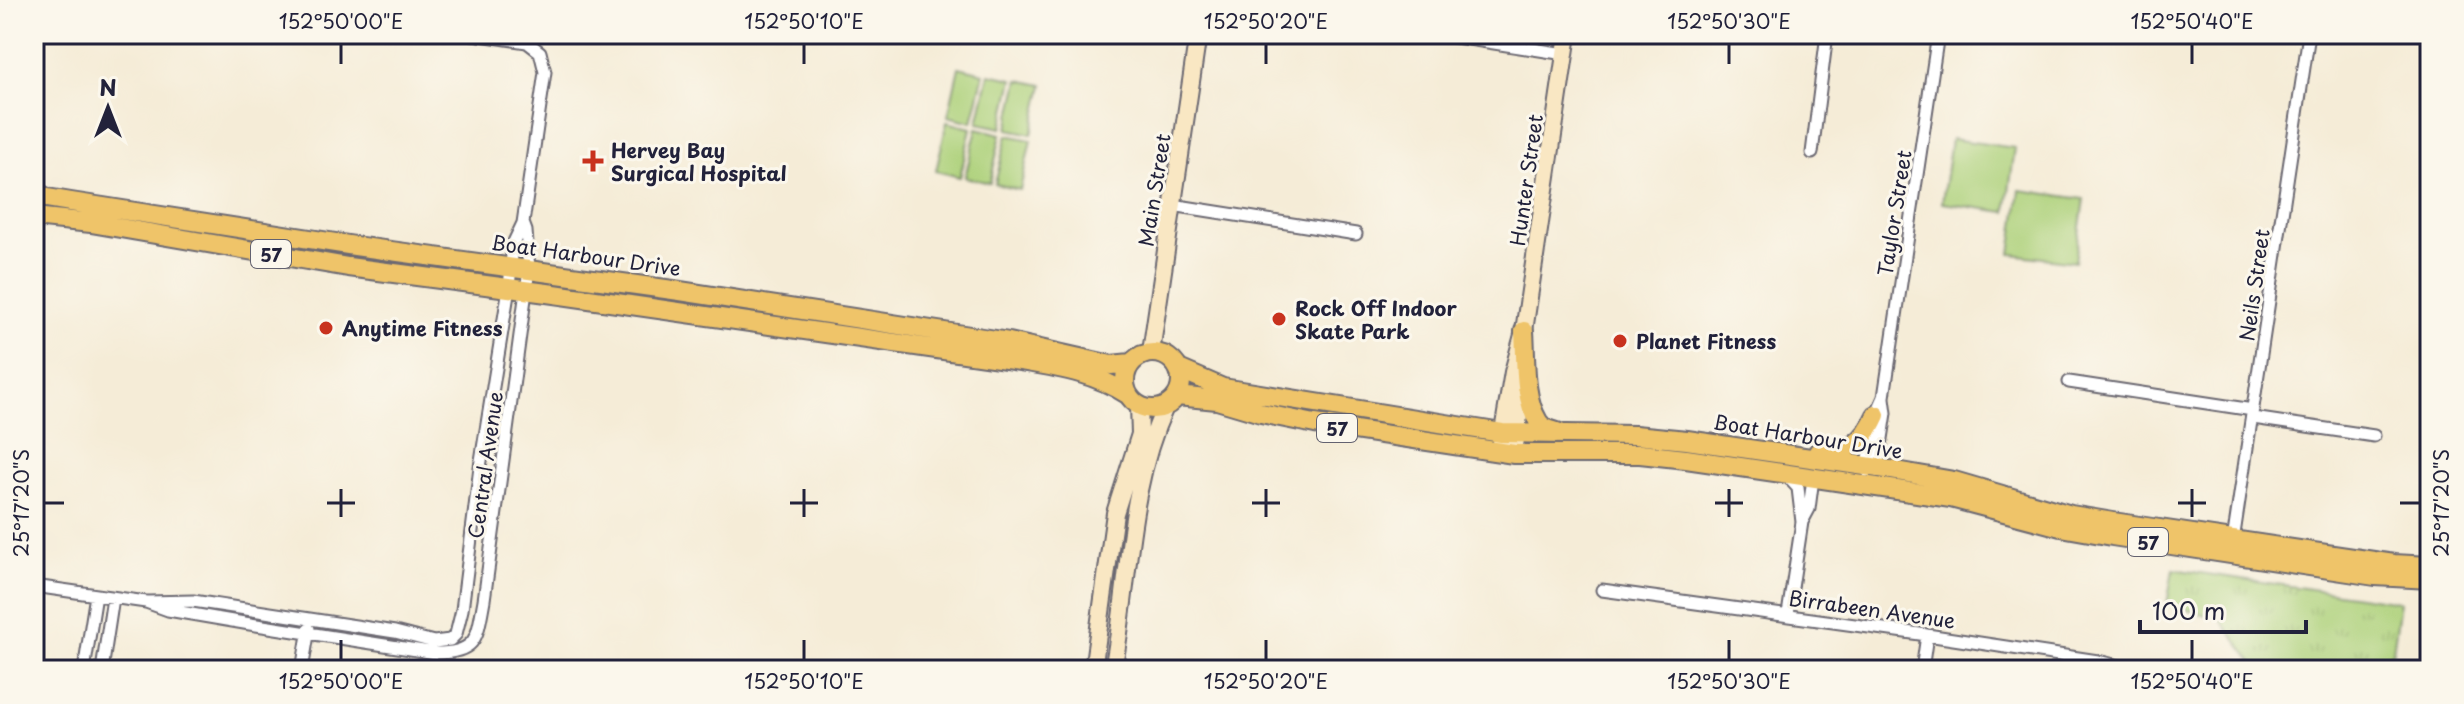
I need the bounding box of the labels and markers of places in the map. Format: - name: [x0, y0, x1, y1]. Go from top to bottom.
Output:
- place label: Hervey Bay Surgical Hospital: [611, 135, 787, 188]
- marker: Hervey Bay Surgical Hospital: [582, 150, 604, 172]
- place label: Rock Off Indoor Skate Park: [1295, 293, 1457, 346]
- marker: Rock Off Indoor Skate Park: [1270, 310, 1288, 328]
- place label: Anytime Fitness: [342, 313, 503, 343]
- marker: Anytime Fitness: [317, 319, 335, 337]
- place label: Planet Fitness: [1636, 326, 1776, 356]
- marker: Planet Fitness: [1611, 332, 1629, 350]

